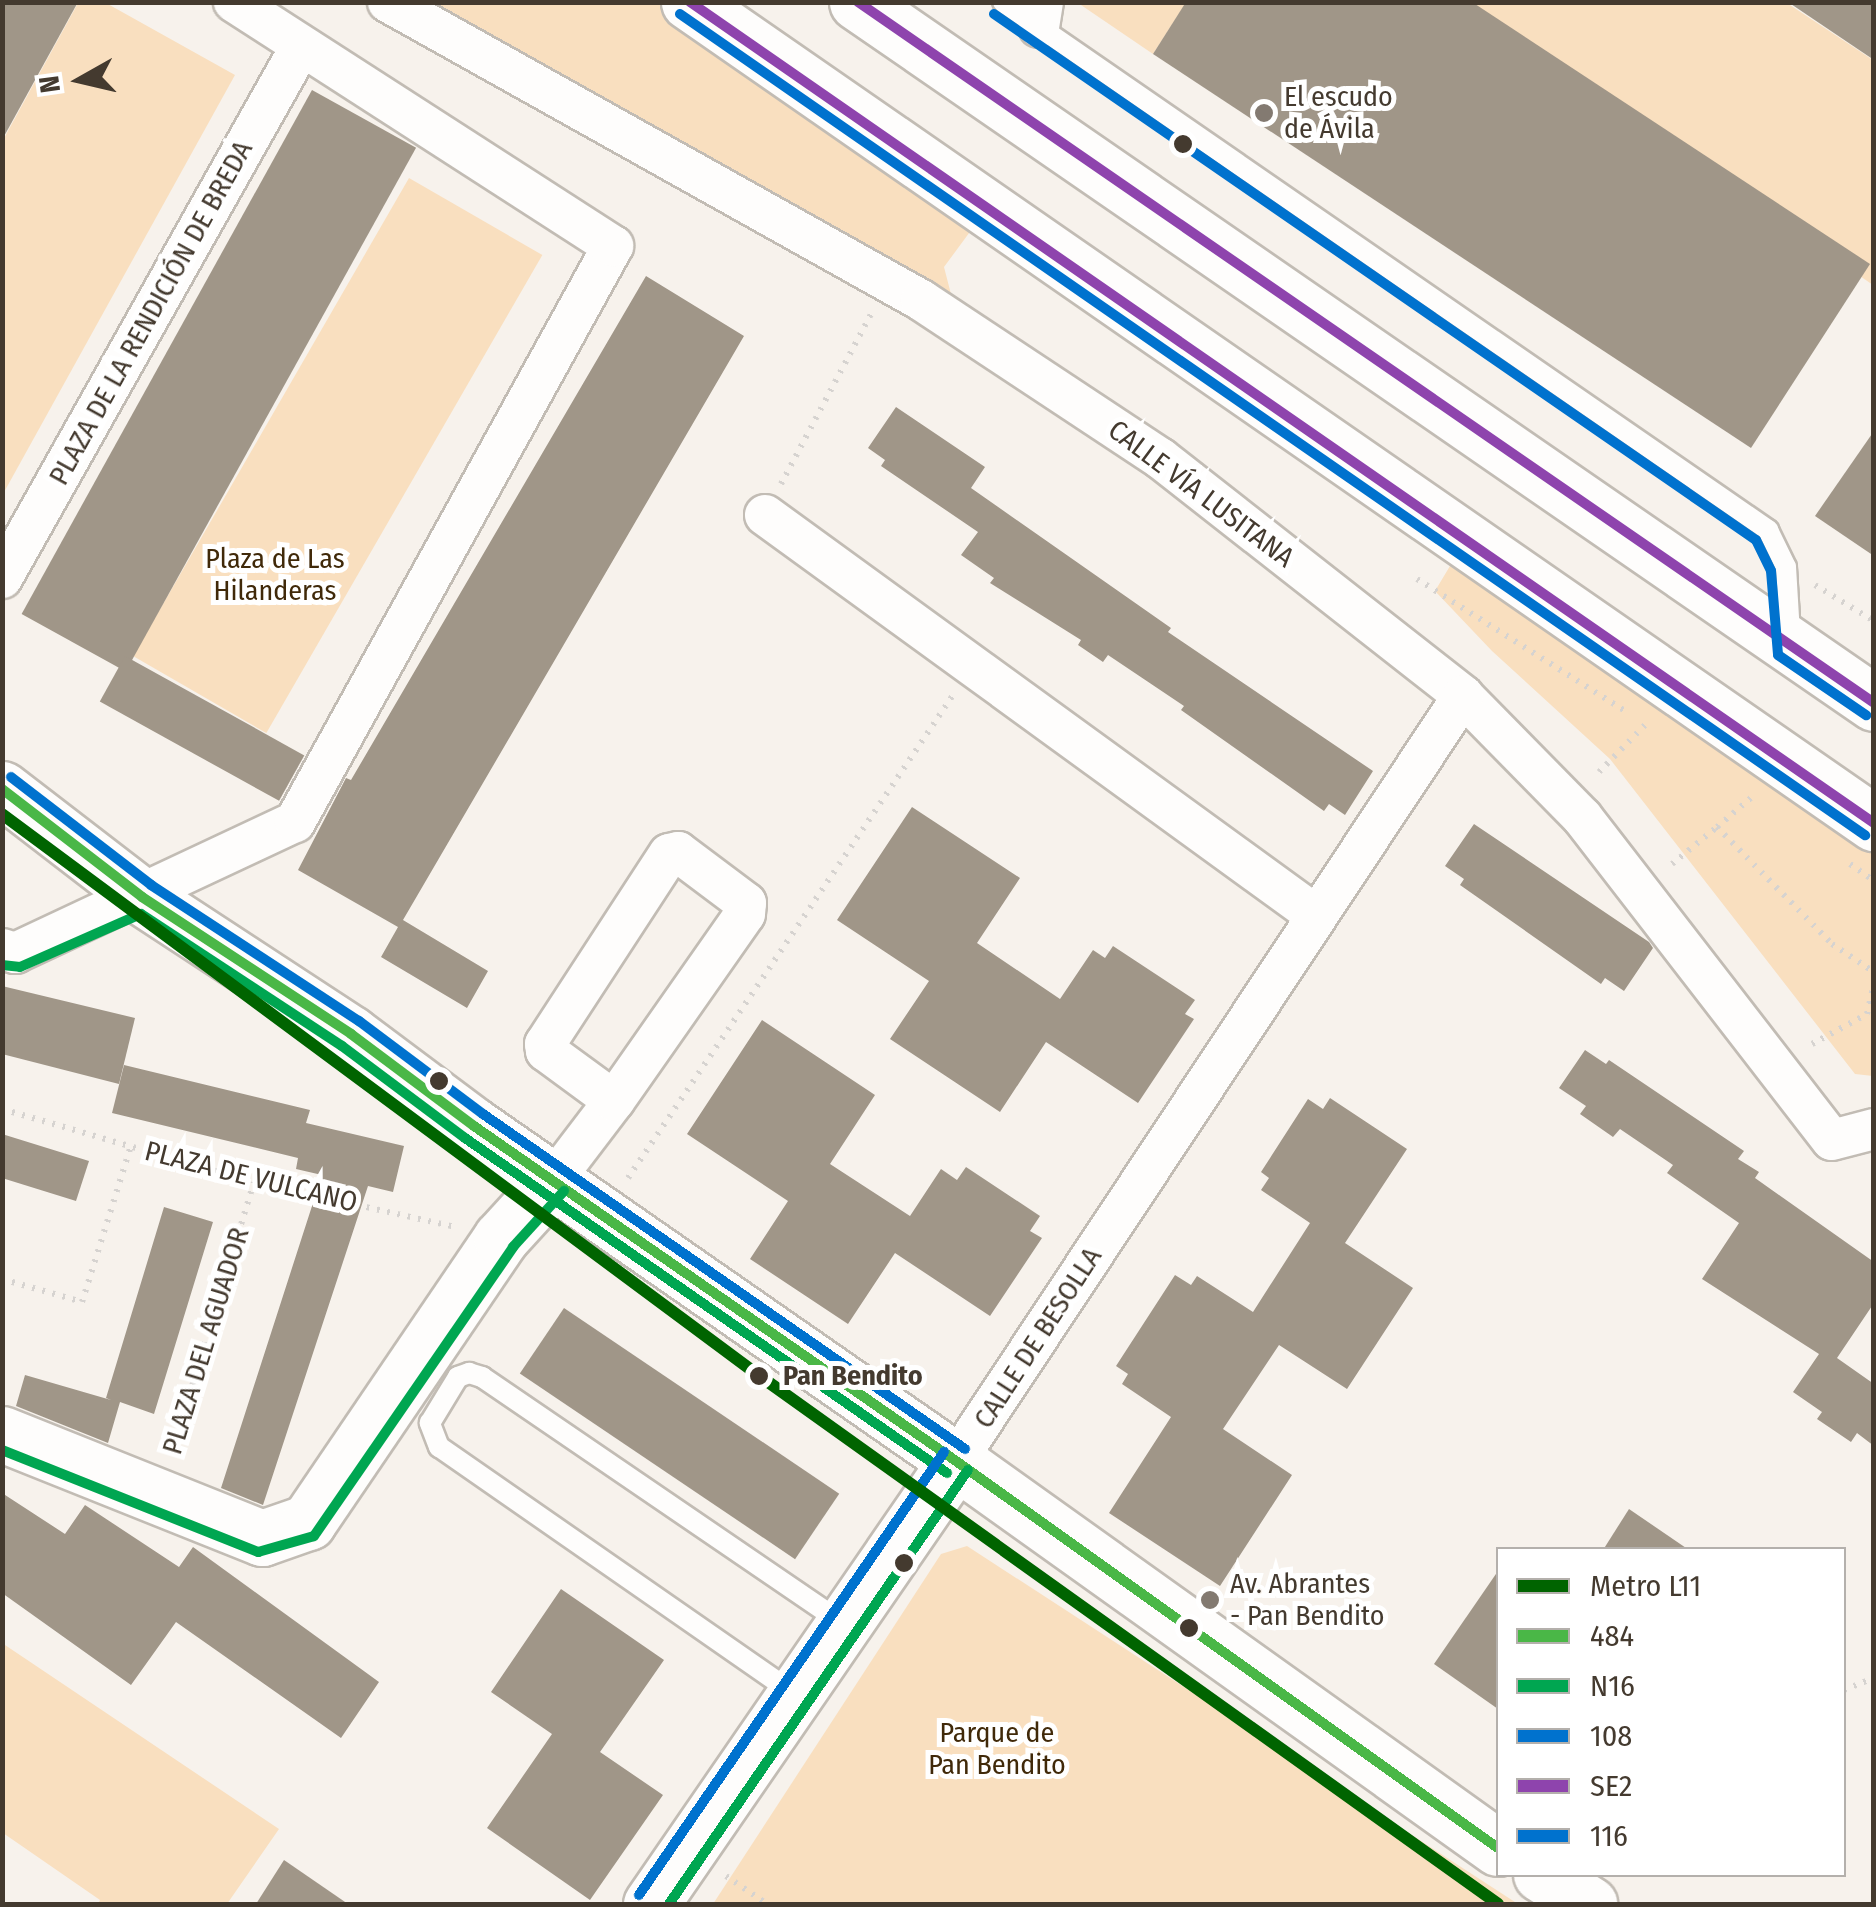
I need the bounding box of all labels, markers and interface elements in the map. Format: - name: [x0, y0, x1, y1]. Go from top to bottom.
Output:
- north arrow: [30, 30, 130, 130]
- text: N: [32, 74, 67, 95]
- place label: El escudo de Ávila: [1284, 80, 1393, 146]
- marker: El escudo de Ávila: [1253, 102, 1275, 124]
- unlabelled marker: [1173, 134, 1193, 154]
- street label: PLAZA DE LA RENDICIÓN DE BREDA: [42, 135, 260, 491]
- street label: CALLE VÍA LUSITANA: [1102, 413, 1300, 575]
- park label: Plaza de Las Hilanderas: [205, 542, 345, 608]
- unlabelled marker: [429, 1071, 449, 1091]
- street label: PLAZA DE VULCANO: [141, 1134, 361, 1220]
- street label: PLAZA DEL AGUADOR: [156, 1224, 256, 1458]
- street label: CALLE DE BESOLLA: [967, 1241, 1109, 1435]
- place label: Pan Bendito: [783, 1359, 923, 1393]
- marker: Pan Bendito: [744, 1361, 774, 1391]
- legend: [1496, 1547, 1846, 1877]
- unlabelled marker: [894, 1553, 914, 1573]
- place label: Av. Abrantes - Pan Bendito: [1230, 1567, 1385, 1633]
- text: Metro L11: [1590, 1568, 1701, 1604]
- marker: Av. Abrantes - Pan Bendito: [1199, 1589, 1221, 1611]
- unlabelled marker: [1179, 1618, 1199, 1638]
- text: 484: [1590, 1618, 1634, 1654]
- text: N16: [1590, 1668, 1635, 1704]
- park label: Parque de Pan Bendito: [928, 1716, 1066, 1782]
- text: 108: [1590, 1718, 1632, 1754]
- text: SE2: [1590, 1768, 1632, 1804]
- text: 116: [1590, 1818, 1628, 1854]

